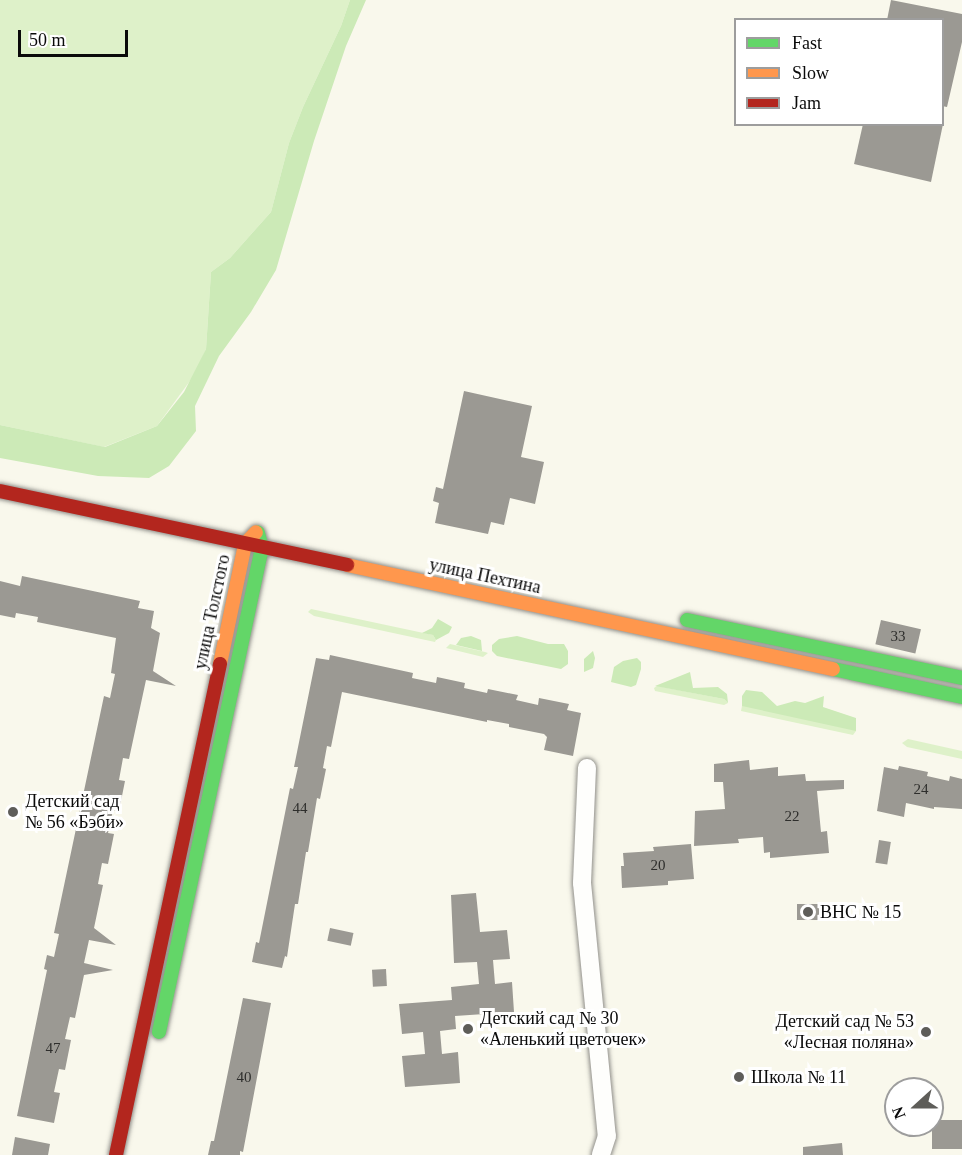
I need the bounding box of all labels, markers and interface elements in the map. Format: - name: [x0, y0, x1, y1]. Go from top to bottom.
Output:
- scale bar: [21, 18, 130, 56]
- legend: [734, 18, 944, 126]
- text: 50 m: [29, 30, 66, 50]
- text: Fast: [792, 33, 822, 53]
- text: Slow: [792, 63, 829, 83]
- text: Jam: [792, 93, 821, 113]
- street label: улица Толстого: [189, 553, 235, 671]
- street label: улица Пехтина: [427, 554, 543, 598]
- house number: 33: [890, 628, 906, 646]
- house number: 24: [914, 781, 928, 799]
- place label: Детский сад № 56 «Бэби»: [25, 791, 124, 834]
- house number: 44: [292, 800, 308, 818]
- marker: Детский сад № 56 «Бэби»: [6, 805, 20, 819]
- house number: 22: [784, 808, 800, 826]
- house number: 20: [650, 857, 666, 875]
- place label: ВНС № 15: [820, 901, 901, 923]
- marker: ВНС № 15: [801, 905, 815, 919]
- place label: Детский сад № 30 «Аленький цветочек»: [480, 1008, 646, 1050]
- place label: Детский сад № 53 «Лесная поляна»: [775, 1011, 914, 1054]
- marker: Детский сад № 30 «Аленький цветочек»: [461, 1022, 475, 1036]
- marker: Детский сад № 53 «Лесная поляна»: [919, 1025, 933, 1039]
- house number: 47: [46, 1040, 60, 1058]
- place label: Школа № 11: [751, 1066, 846, 1088]
- house number: 40: [236, 1069, 252, 1087]
- marker: Школа № 11: [732, 1070, 746, 1084]
- north arrow: [884, 1077, 944, 1137]
- text: N: [889, 1104, 909, 1121]

